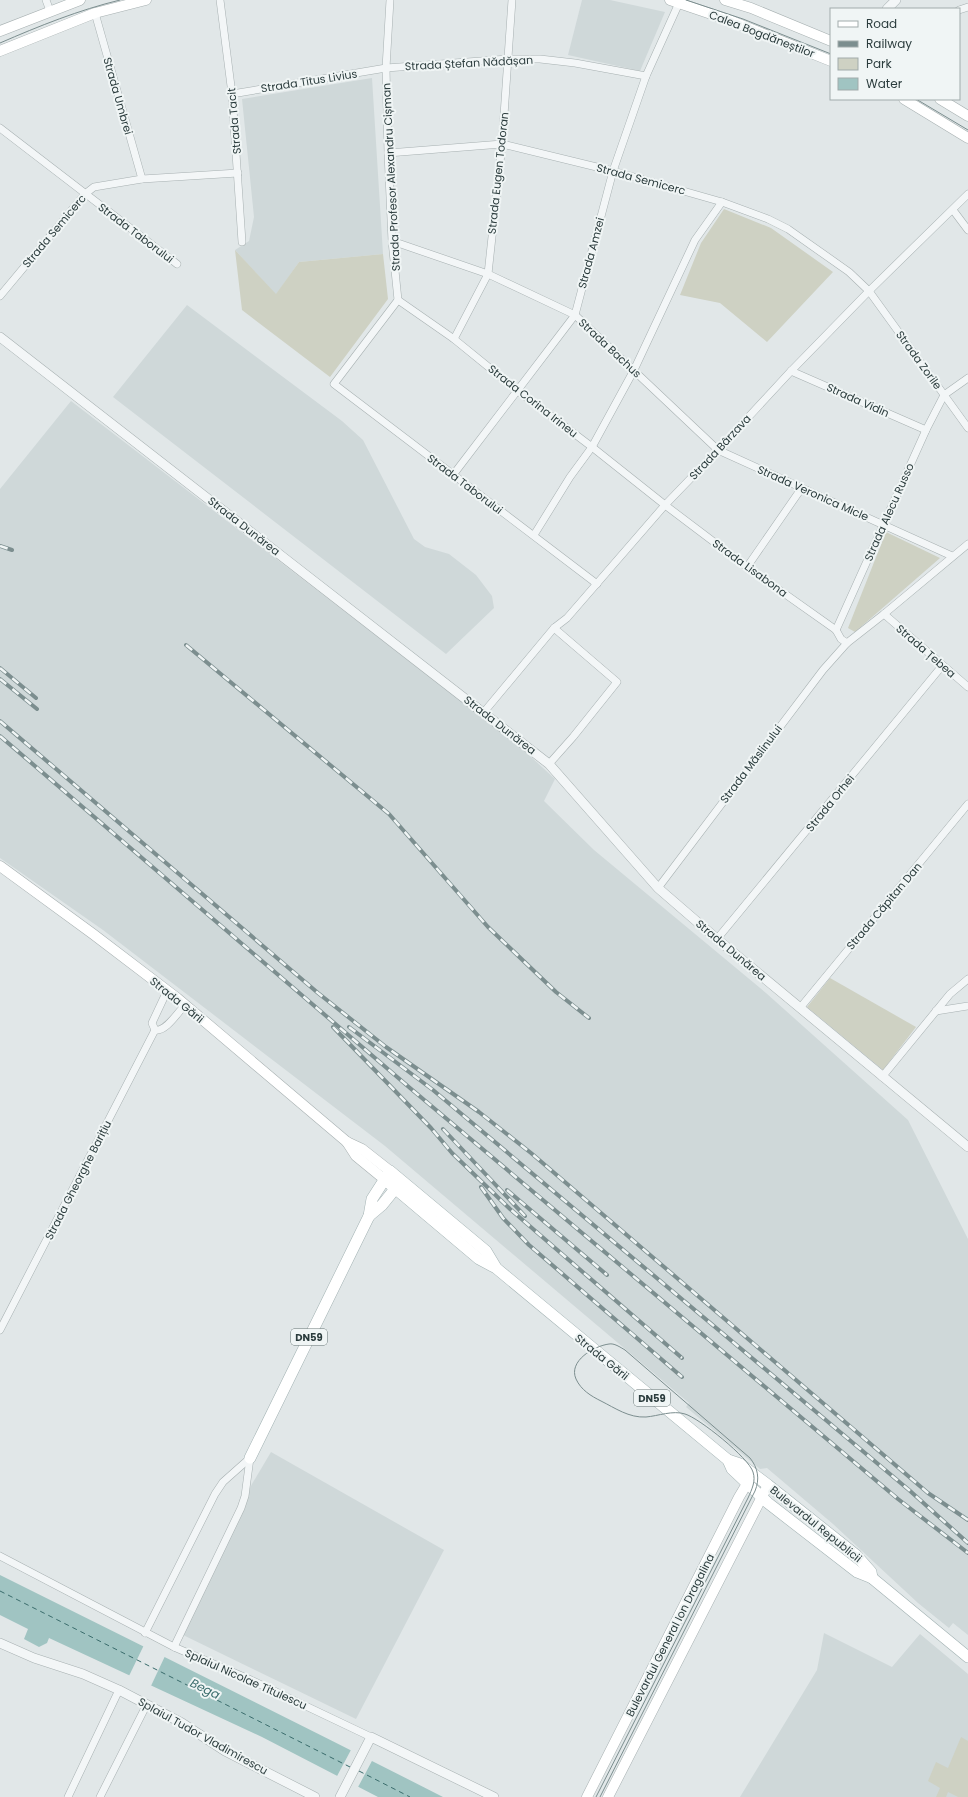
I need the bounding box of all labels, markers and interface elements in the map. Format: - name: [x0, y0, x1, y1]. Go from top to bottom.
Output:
- street label: Calea Bogdăneștilor: [707, 6, 817, 62]
- legend: [830, 8, 960, 100]
- text: Road: [866, 15, 897, 32]
- text: Railway: [866, 35, 912, 52]
- street label: Strada Ștefan Nădășan: [404, 52, 534, 74]
- text: Park: [866, 55, 893, 72]
- street label: Strada Umbrei: [99, 56, 137, 137]
- street label: Strada Titus Livius: [260, 65, 359, 97]
- text: Water: [866, 75, 903, 92]
- street label: Strada Profesor Alexandru Cișman: [378, 82, 404, 272]
- street label: Strada Tacit: [223, 87, 245, 155]
- street label: Strada Eugen Todoran: [484, 111, 512, 235]
- street label: Strada Semicerc: [595, 159, 688, 199]
- street label: Strada Semicerc: [18, 191, 90, 271]
- street label: Strada Taborului: [95, 199, 177, 267]
- street label: Strada Amzei: [574, 215, 608, 290]
- street label: Strada Bachus: [575, 315, 645, 381]
- street label: Strada Zorile: [892, 327, 946, 393]
- street label: Strada Corina Irineu: [485, 361, 581, 441]
- street label: Strada Vidin: [824, 379, 892, 421]
- street label: Strada Bârzava: [685, 411, 755, 483]
- street label: Strada Taborului: [424, 450, 506, 518]
- street label: Strada Alecu Russo: [860, 460, 918, 564]
- street label: Strada Veronica Micle: [755, 461, 871, 525]
- street label: Strada Dunărea: [205, 493, 283, 559]
- street label: Strada Lisabona: [709, 535, 791, 601]
- street label: Strada Țebea: [893, 621, 959, 681]
- street label: Strada Dunărea: [461, 692, 539, 758]
- street label: Strada Măslinului: [716, 721, 786, 807]
- street label: Strada Orhei: [802, 771, 858, 835]
- street label: Strada Căpitan Dan: [843, 859, 925, 953]
- street label: Strada Dunărea: [692, 916, 770, 984]
- street label: Strada Gării: [147, 973, 208, 1027]
- street label: Strada Gheorghe Barițiu: [41, 1117, 115, 1243]
- road number: DN59: [291, 1329, 327, 1345]
- street label: Strada Gării: [572, 1330, 633, 1384]
- road number: DN59: [634, 1390, 670, 1406]
- street label: Bulevardul Republicii: [767, 1482, 866, 1566]
- street label: Bulevardul General Ion Dragalina: [622, 1551, 718, 1719]
- street label: Splaiul Nicolae Titulescu: [182, 1645, 310, 1713]
- water label: Bega: [188, 1674, 223, 1703]
- street label: Splaiul Tudor Vladimirescu: [135, 1694, 271, 1778]

